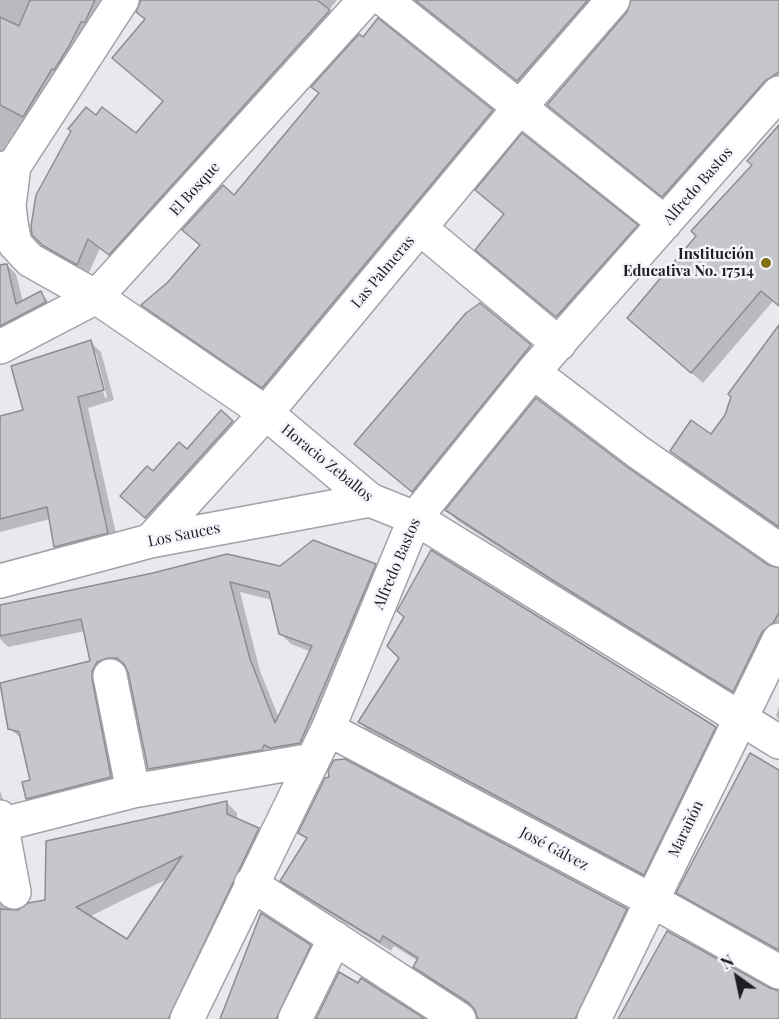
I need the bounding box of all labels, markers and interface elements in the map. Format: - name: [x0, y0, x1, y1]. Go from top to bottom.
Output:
- street label: Alfredo Bastos: [659, 143, 737, 229]
- street label: El Bosque: [166, 158, 224, 220]
- street label: Las Palmeras: [348, 232, 418, 312]
- place label: Institución Educativa No. 17514: [623, 245, 754, 280]
- marker: Institución Educativa No. 17514: [759, 256, 773, 270]
- street label: Horacio Zeballos: [278, 421, 376, 505]
- street label: Alfredo Bastos: [370, 516, 424, 612]
- street label: Los Sauces: [146, 519, 222, 551]
- street label: Marañón: [665, 798, 707, 860]
- street label: José Gálvez: [517, 823, 591, 875]
- north arrow: [707, 947, 767, 1007]
- text: N: [716, 950, 737, 973]

